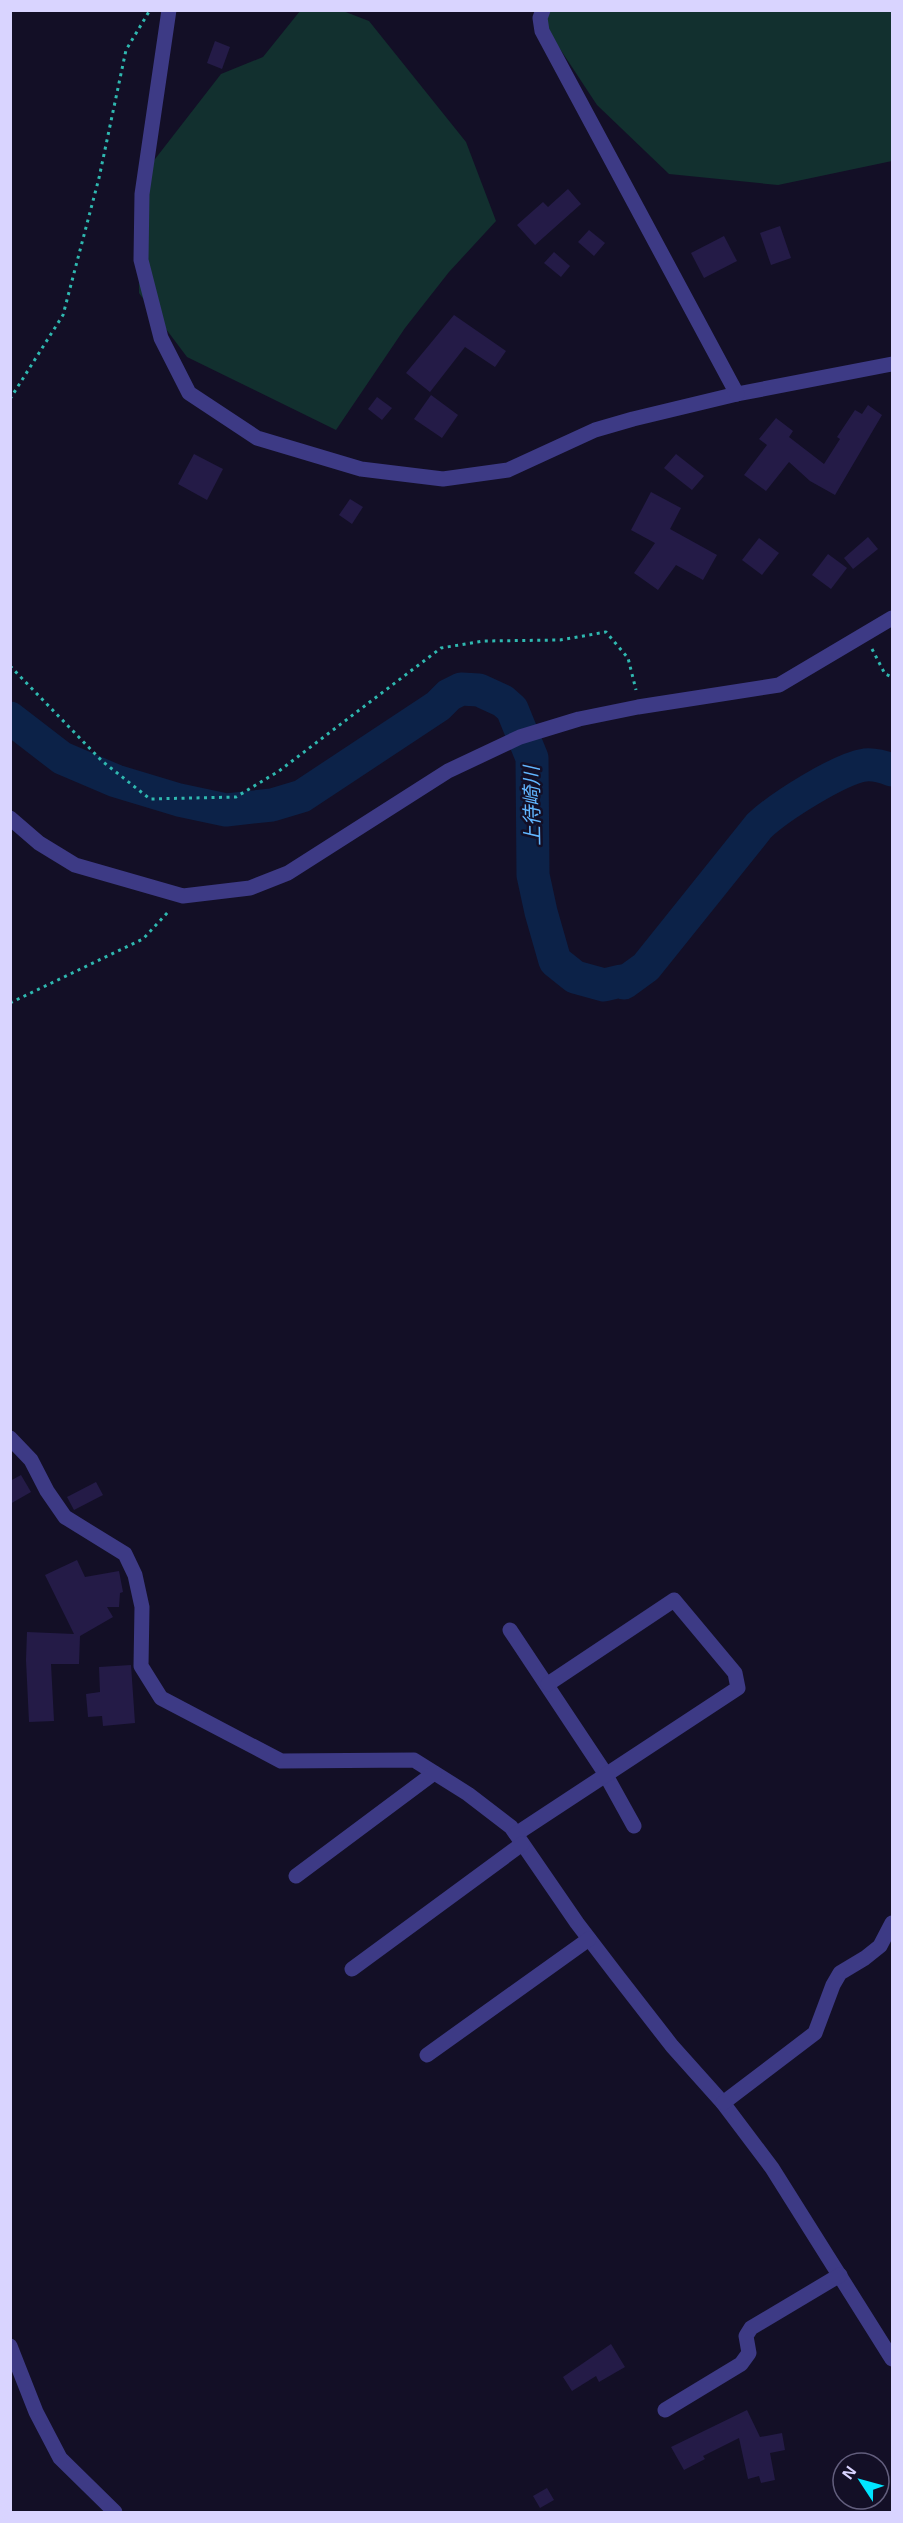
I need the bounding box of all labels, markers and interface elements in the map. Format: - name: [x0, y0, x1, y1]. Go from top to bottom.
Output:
- water label: 上待崎川: [520, 764, 544, 846]
- north arrow: [831, 2451, 891, 2511]
- text: N: [839, 2463, 860, 2482]

